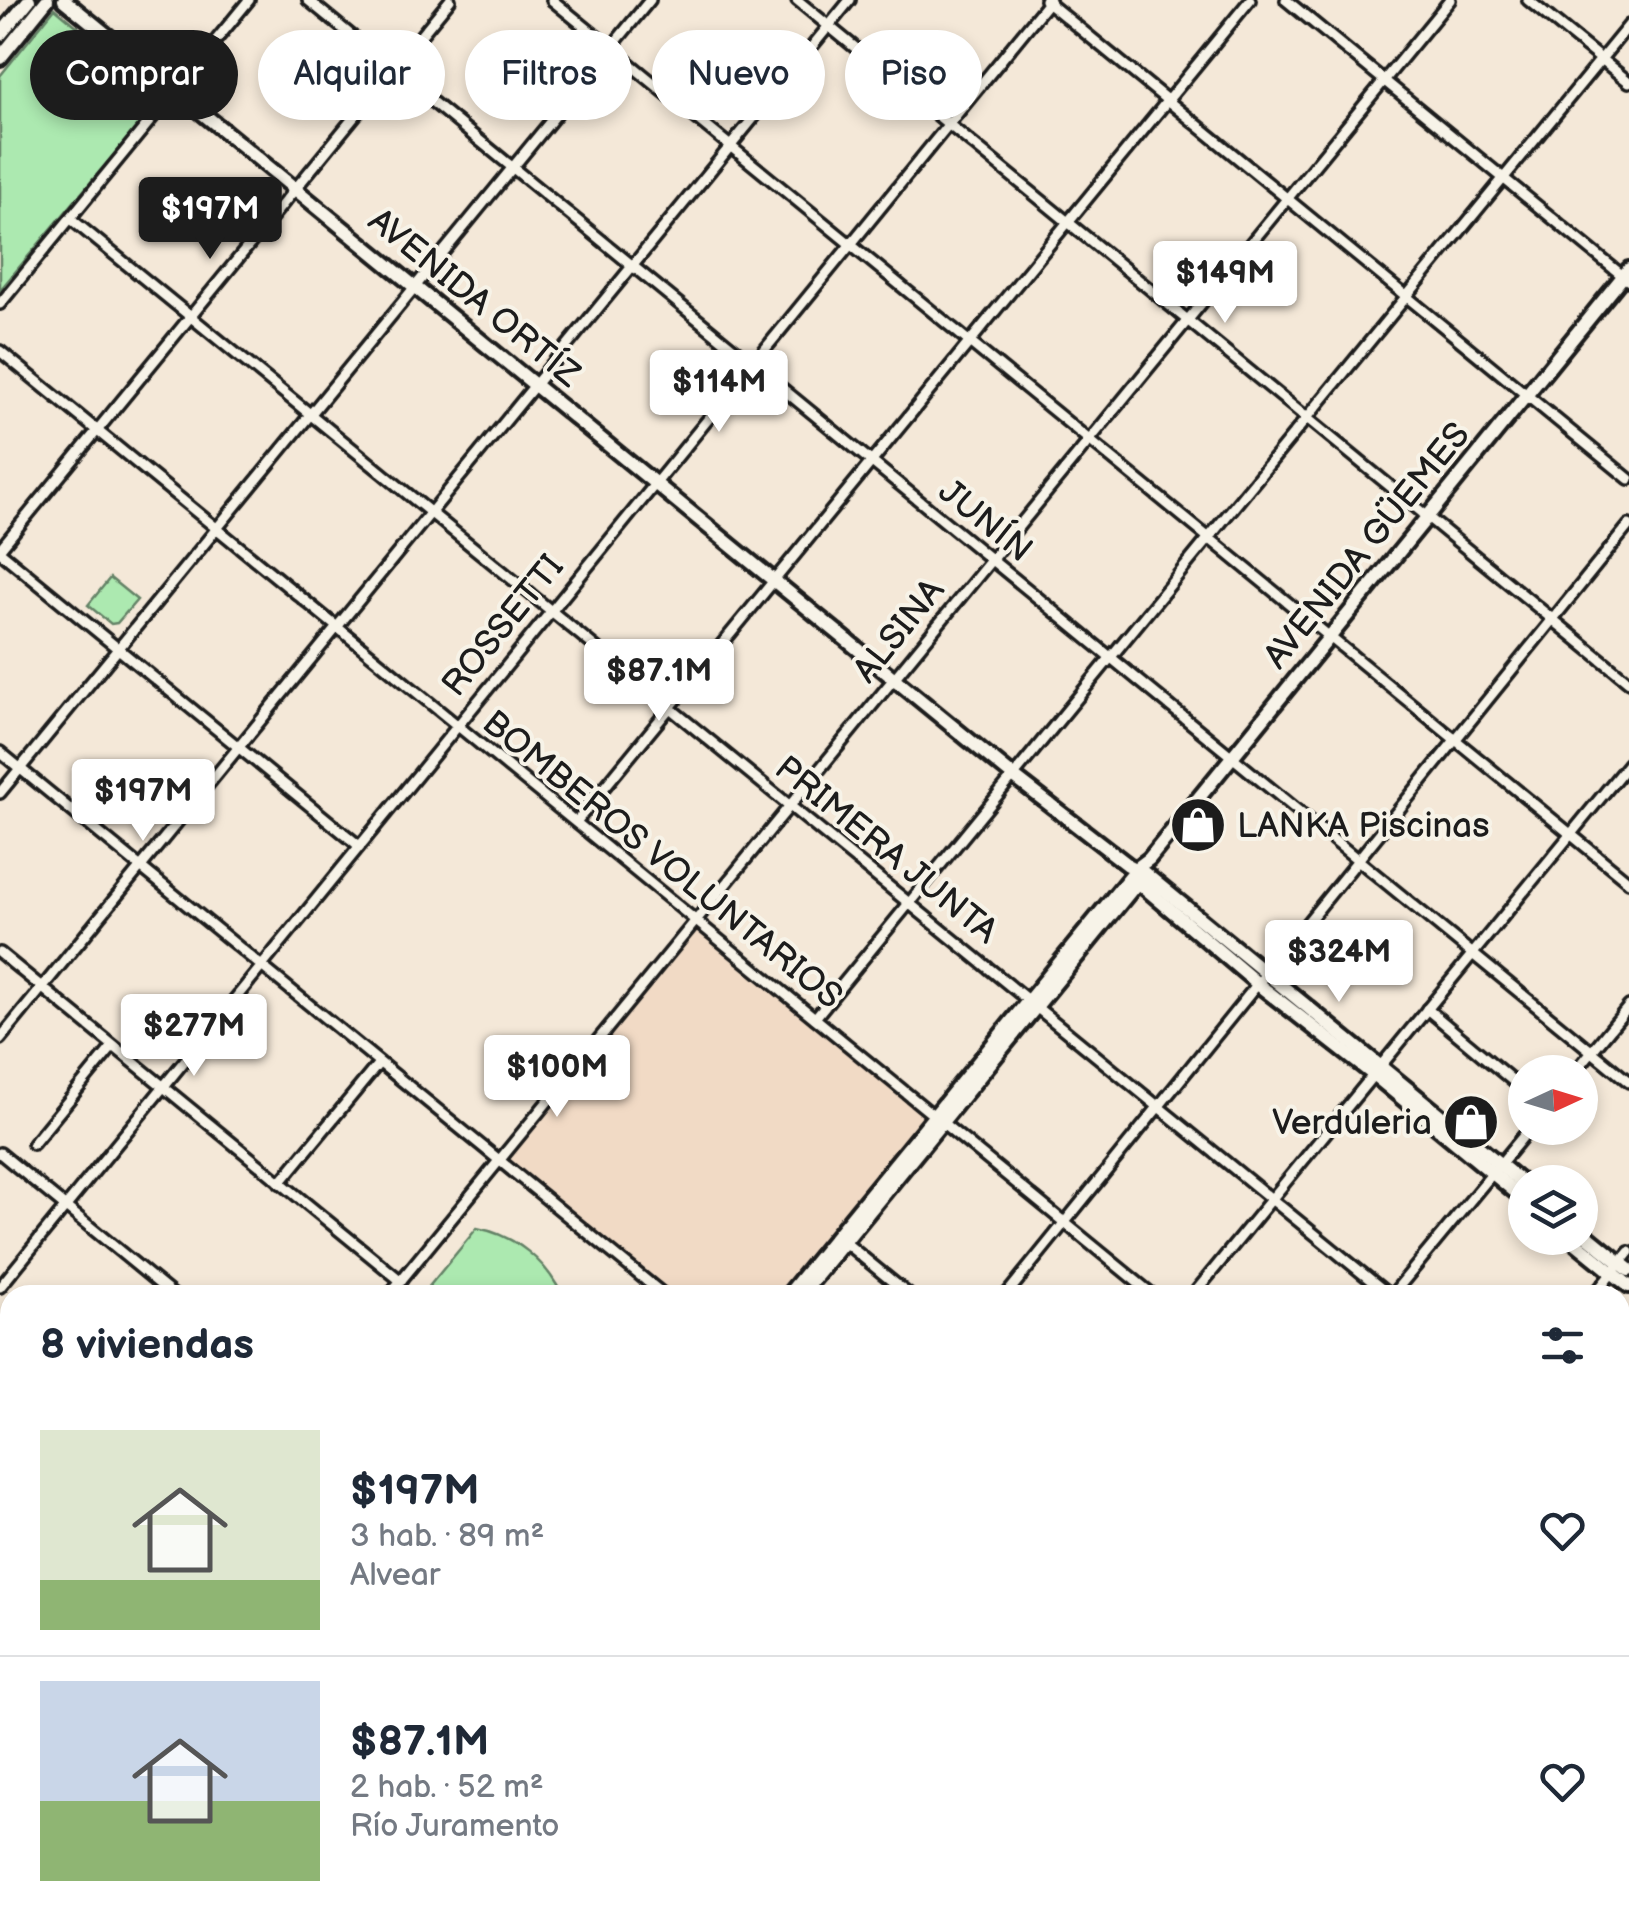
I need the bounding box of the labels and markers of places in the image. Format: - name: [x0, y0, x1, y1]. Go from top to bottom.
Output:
- pin: $197M: [140, 177, 280, 262]
- pin: $149M: [1155, 241, 1295, 326]
- pin: $114M: [649, 350, 789, 435]
- pin: $87.1M: [578, 639, 740, 724]
- pin: $197M: [73, 759, 213, 844]
- shop icon: LANKA Piscinas: [1168, 795, 1228, 855]
- place label: LANKA Piscinas: [1237, 805, 1489, 848]
- pin: $324M: [1269, 920, 1409, 1005]
- pin: $277M: [124, 994, 264, 1079]
- pin: $100M: [487, 1035, 627, 1120]
- shop icon: Verduleria: [1441, 1092, 1501, 1152]
- place label: Verduleria: [1272, 1102, 1432, 1145]

